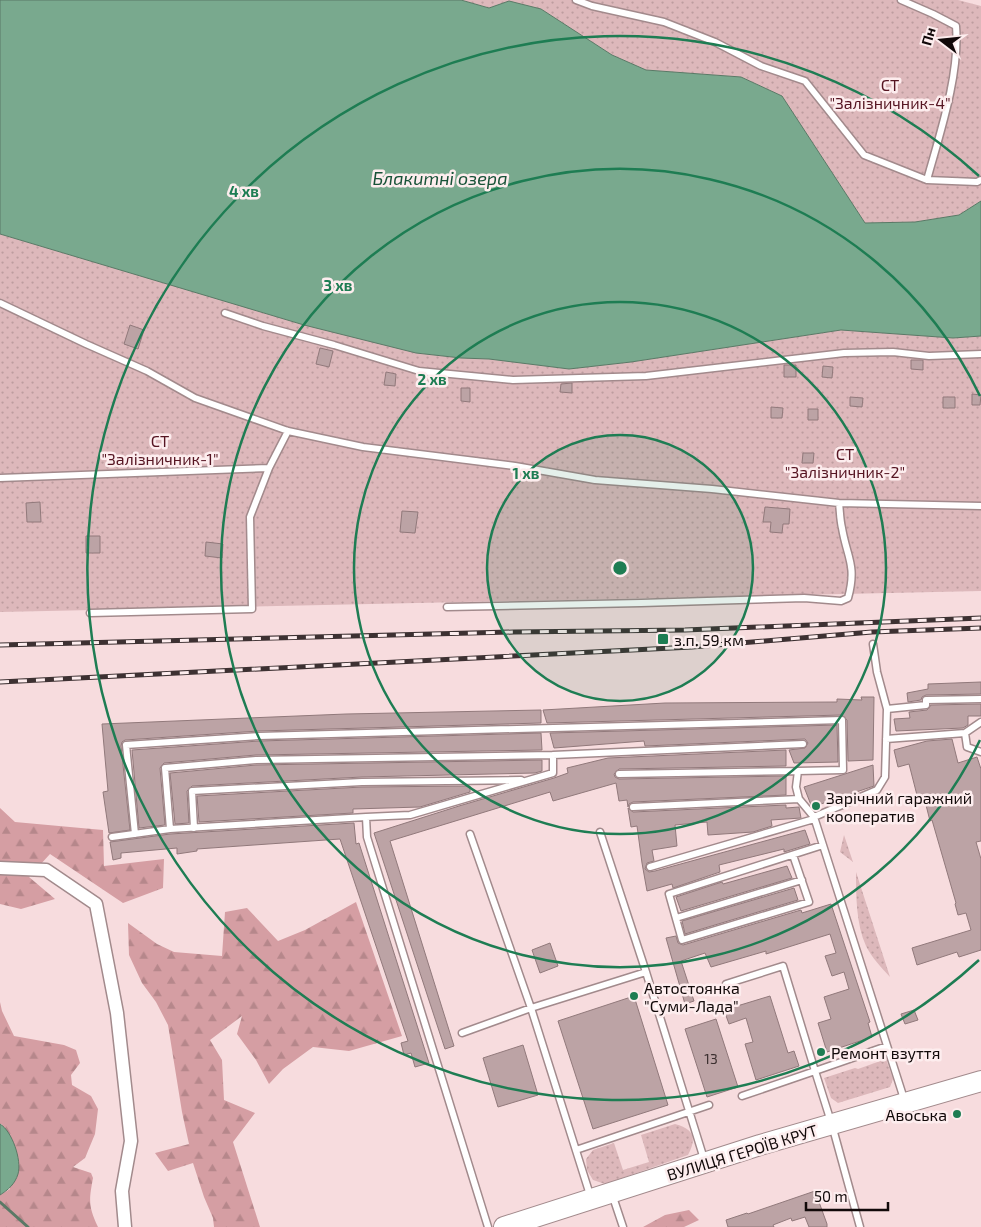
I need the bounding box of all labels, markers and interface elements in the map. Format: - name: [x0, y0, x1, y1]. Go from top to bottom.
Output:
- north arrow: [916, 15, 966, 65]
- text: Пн: [917, 25, 939, 47]
- park label: СТ "Залізничник-4": [829, 75, 951, 112]
- water label: Блакитні озера: [372, 167, 508, 189]
- text: 4 хв: [229, 182, 259, 200]
- text: 3 хв: [324, 276, 353, 294]
- text: 2 хв: [417, 370, 447, 388]
- park label: СТ "Залізничник-1": [101, 431, 219, 468]
- park label: СТ "Залізничник-2": [785, 444, 905, 481]
- text: 1 хв: [513, 464, 540, 482]
- centre of rings: [611, 559, 629, 577]
- place label: з.п. 59 км: [674, 630, 744, 649]
- marker: з.п. 59 км: [656, 632, 670, 646]
- place label: Зарічний гаражний кооператив: [826, 788, 972, 825]
- marker: Зарічний гаражний кооператив: [810, 800, 822, 812]
- place label: Автостоянка "Суми-Лада": [644, 978, 740, 1016]
- marker: Автостоянка "Суми-Лада": [628, 990, 640, 1002]
- place label: Ремонт взуття: [831, 1043, 940, 1063]
- marker: Ремонт взуття: [815, 1046, 827, 1058]
- house number: 13: [704, 1050, 718, 1067]
- place label: Авоська: [886, 1105, 947, 1124]
- marker: Авоська: [951, 1108, 963, 1120]
- street label: ВУЛИЦЯ ГЕРОЇВ КРУТ: [664, 1120, 820, 1184]
- scale bar: [806, 1180, 888, 1212]
- text: 50 m: [814, 1187, 848, 1205]

